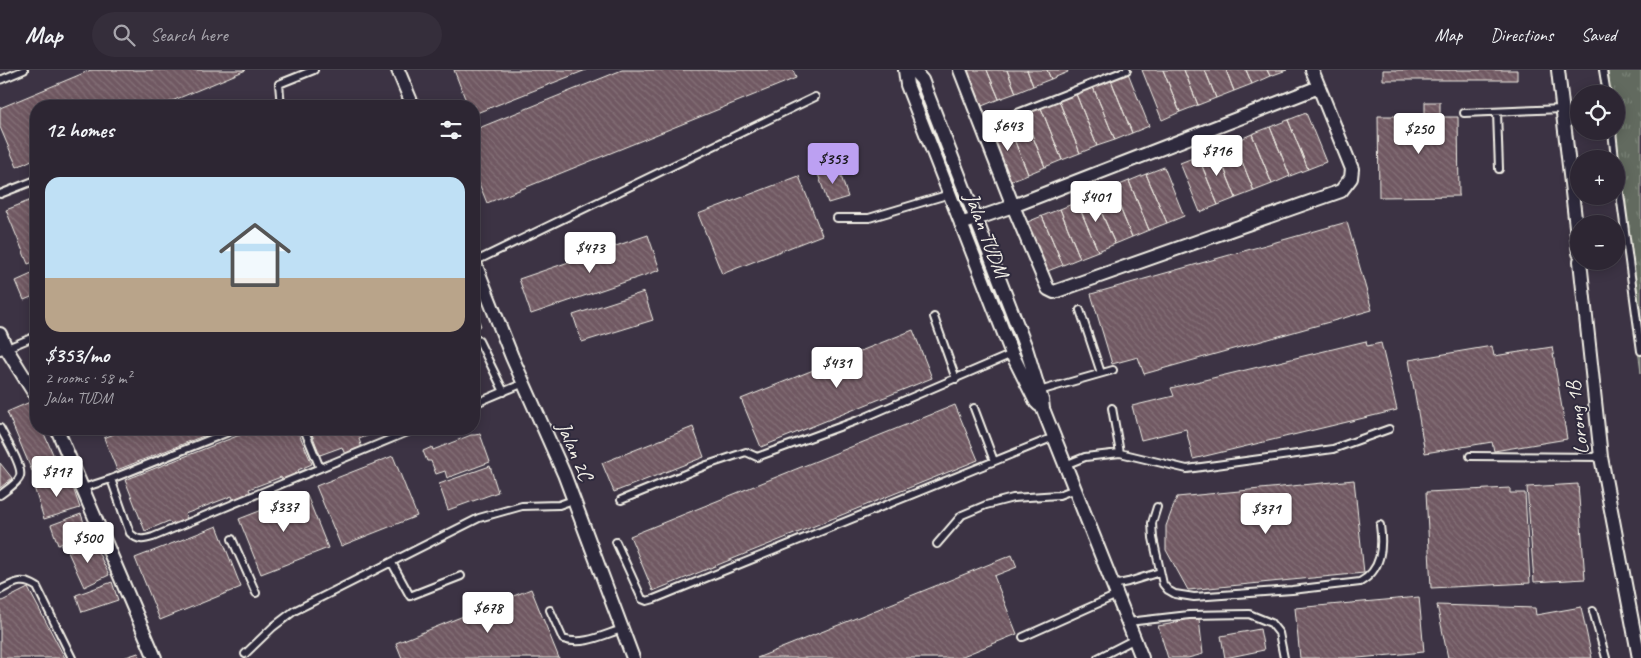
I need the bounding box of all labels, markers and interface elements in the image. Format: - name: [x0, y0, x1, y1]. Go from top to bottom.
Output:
- search box: [92, 12, 442, 57]
- text: Map: [25, 20, 62, 50]
- icon: search: [110, 21, 138, 49]
- text: Search here: [150, 23, 228, 47]
- text: Map: [1435, 24, 1462, 46]
- text: Directions: [1490, 24, 1553, 46]
- text: Saved: [1581, 24, 1616, 46]
- map controls: [1570, 85, 1625, 270]
- button: locate: [1570, 85, 1625, 140]
- pin: $643: [978, 109, 1038, 152]
- pin: $250: [1389, 112, 1449, 155]
- icon: filters: [437, 116, 465, 144]
- text: $643: [993, 116, 1023, 136]
- text: 12 homes: [45, 117, 114, 143]
- text: $250: [1405, 119, 1433, 139]
- pin: $716: [1187, 134, 1247, 177]
- text: $716: [1202, 141, 1232, 161]
- pin: $353: [803, 142, 863, 185]
- text: $353: [819, 149, 847, 169]
- button: +: [1570, 150, 1625, 205]
- pin: $401: [1066, 180, 1126, 223]
- text: $401: [1082, 187, 1110, 207]
- street label: Jalan TUDM: [959, 188, 1016, 283]
- icon: home: [210, 210, 300, 300]
- button: −: [1570, 215, 1625, 270]
- pin: $473: [560, 232, 620, 274]
- text: $473: [576, 238, 604, 258]
- text: $353/mo: [45, 342, 109, 368]
- pin: $431: [807, 346, 867, 389]
- text: $431: [823, 353, 851, 373]
- text: 2 rooms · 58 m²: [45, 368, 131, 388]
- street label: Lorong 1B: [1559, 378, 1594, 456]
- text: Jalan TUDM: [45, 388, 113, 408]
- street label: Jalan 2C: [551, 417, 600, 486]
- pin: $717: [27, 456, 87, 498]
- text: $717: [43, 462, 71, 482]
- pin: $337: [254, 490, 314, 533]
- pin: $371: [1236, 492, 1296, 535]
- text: $337: [270, 497, 298, 517]
- text: $371: [1252, 499, 1280, 519]
- pin: $500: [58, 522, 118, 564]
- text: $500: [74, 528, 102, 548]
- pin: $678: [458, 592, 518, 634]
- text: $678: [473, 598, 503, 618]

